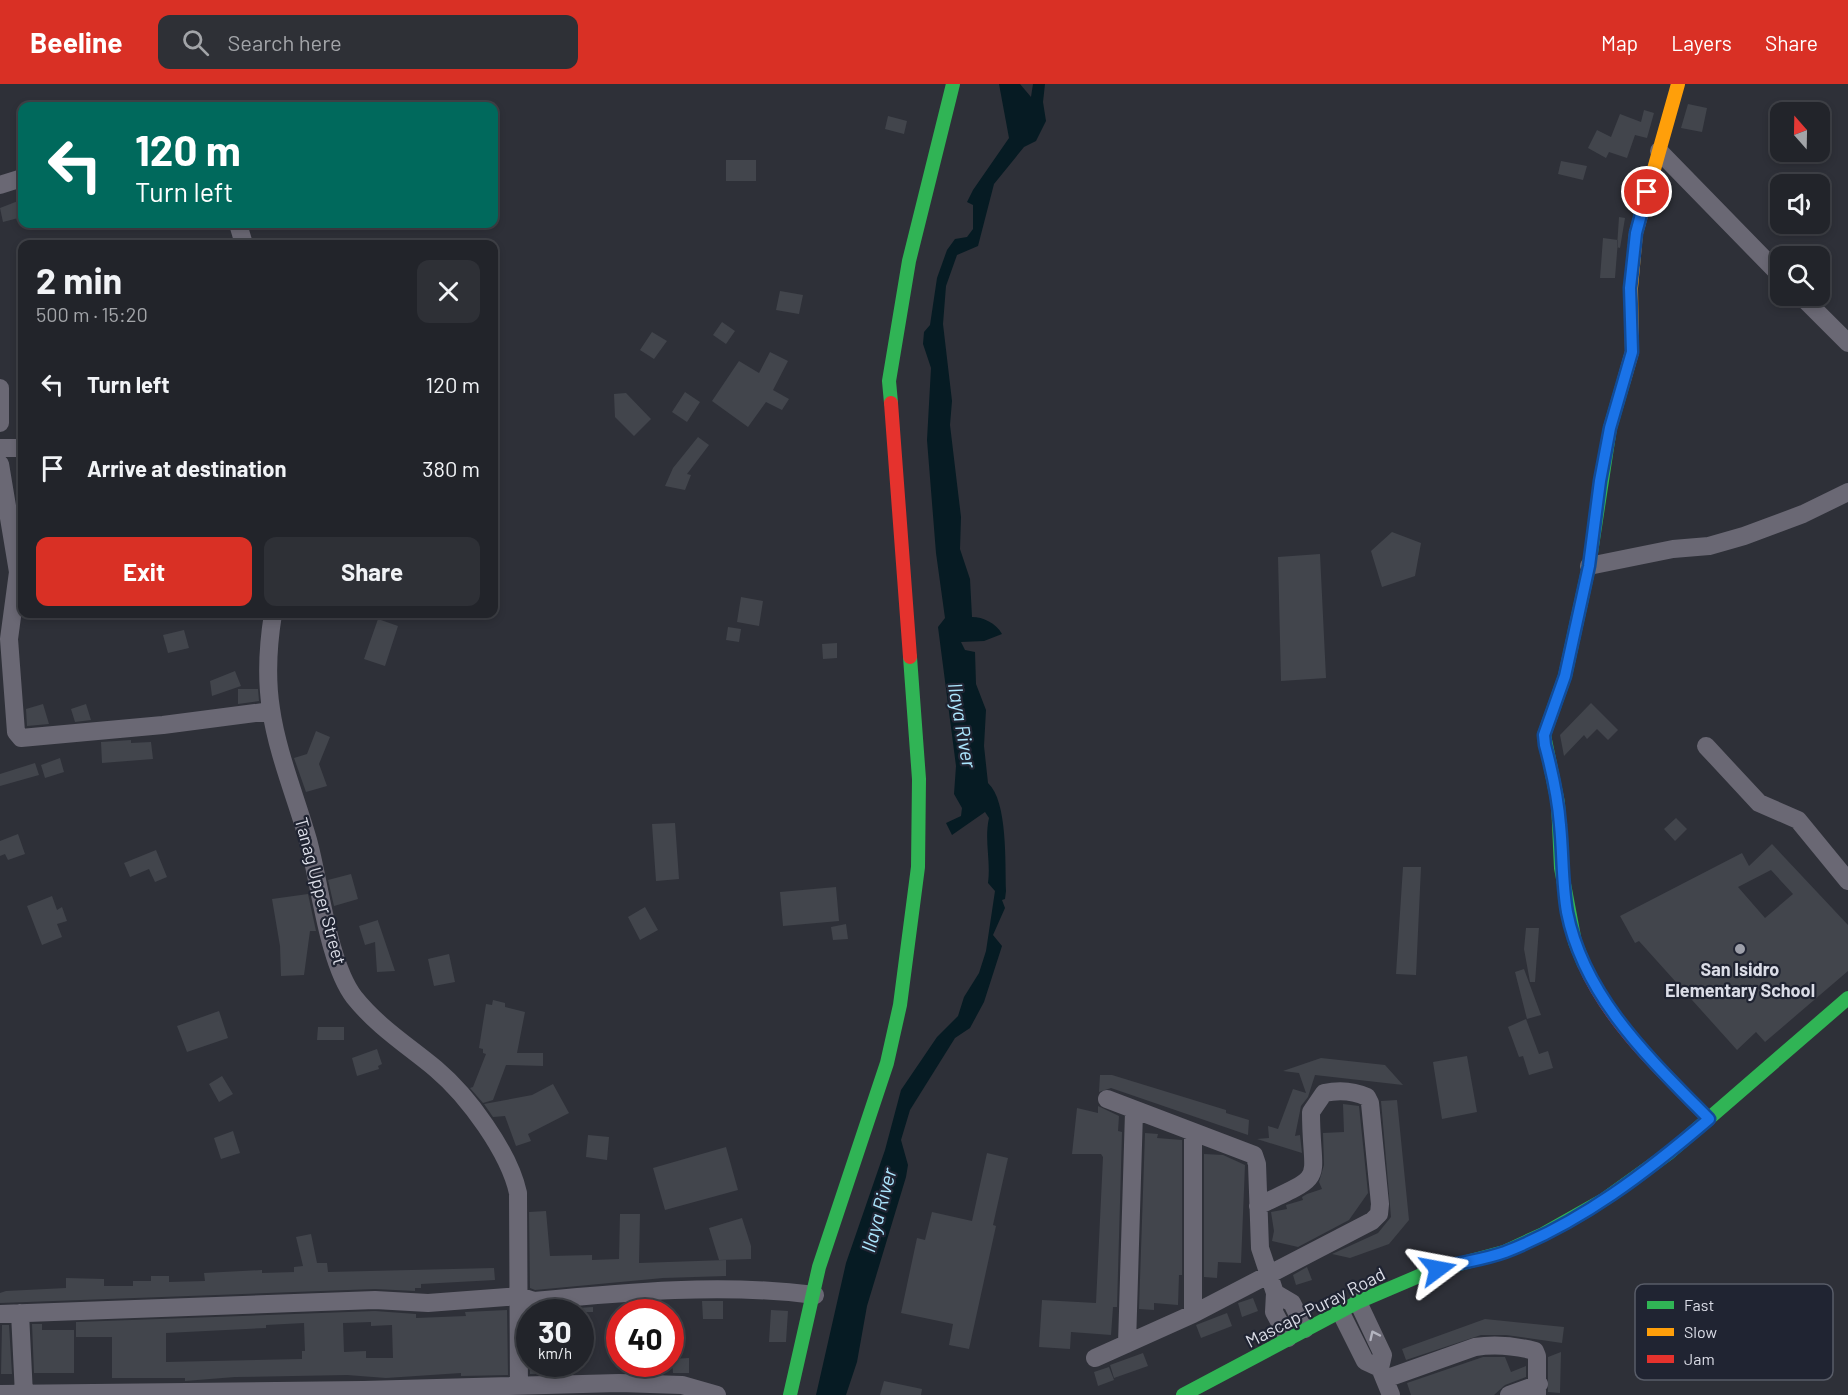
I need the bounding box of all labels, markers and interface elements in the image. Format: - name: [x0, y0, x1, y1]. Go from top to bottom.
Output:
- search box: [158, 15, 578, 69]
- text: Beeline: [30, 25, 122, 59]
- icon: search: [179, 26, 212, 59]
- text: Search here: [227, 29, 342, 55]
- text: Map: [1601, 30, 1638, 55]
- text: Layers: [1671, 30, 1732, 55]
- text: Share: [1765, 30, 1818, 55]
- north arrow: [1770, 102, 1830, 162]
- map controls: [1770, 102, 1830, 306]
- text: 120 m: [135, 124, 241, 174]
- icon: left: [36, 126, 114, 204]
- pin: [1621, 166, 1672, 217]
- button: sound: [1770, 174, 1830, 234]
- text: Turn left: [135, 175, 233, 207]
- icon: arrive: [1630, 175, 1663, 208]
- button: search: [1770, 246, 1830, 306]
- text: 2 min: [36, 258, 122, 301]
- button: close: [417, 260, 480, 323]
- text: 500 m · 15:20: [36, 302, 148, 326]
- icon: left: [36, 368, 69, 401]
- text: Turn left: [87, 371, 170, 397]
- text: 120 m: [425, 371, 480, 397]
- icon: arrive: [36, 452, 69, 485]
- text: Arrive at destination: [87, 455, 286, 481]
- text: 380 m: [422, 455, 480, 481]
- button: Exit: [36, 537, 252, 606]
- button: Share: [264, 537, 480, 606]
- water label: Ilaya River: [944, 681, 982, 770]
- street label: Tanag Upper Street: [291, 815, 351, 967]
- marker: San Isidro Elementary School: [1733, 942, 1747, 956]
- place label: San Isidro Elementary School: [1665, 958, 1815, 1001]
- water label: Ilaya River: [855, 1164, 901, 1255]
- position arrow: [1406, 1237, 1470, 1301]
- street label: Mascap-Puray Road: [1241, 1262, 1389, 1352]
- legend: [1635, 1284, 1833, 1380]
- text: Fast: [1684, 1295, 1714, 1314]
- speed limit sign: 40: [606, 1299, 684, 1377]
- text: 30: [538, 1313, 572, 1349]
- text: Slow: [1684, 1322, 1717, 1341]
- one-way arrow: [1369, 1330, 1381, 1341]
- text: km/h: [538, 1344, 572, 1362]
- text: Jam: [1684, 1349, 1715, 1368]

